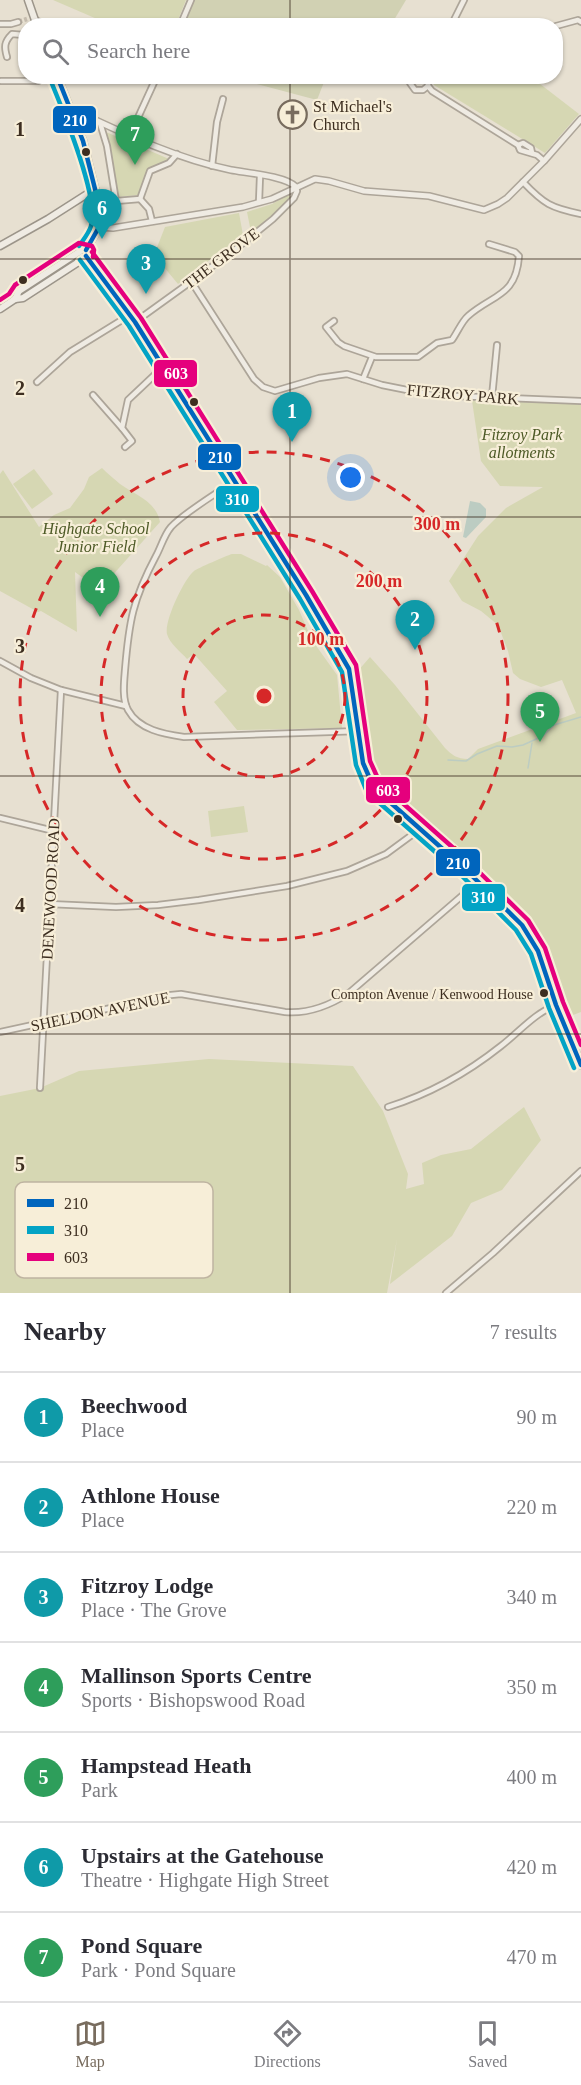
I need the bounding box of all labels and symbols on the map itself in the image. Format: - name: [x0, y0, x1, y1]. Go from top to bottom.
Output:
- place label: St Michael's Church: [313, 98, 392, 133]
- church icon: St Michael's Church: [276, 99, 308, 131]
- line badge: 210: [52, 105, 97, 134]
- text: 210: [63, 112, 87, 129]
- pin: 7: [116, 116, 154, 165]
- text: 1: [15, 118, 25, 140]
- unlabelled marker: [80, 146, 92, 158]
- pin: 6: [82, 190, 122, 239]
- street label: THE GROVE: [180, 224, 262, 292]
- pin: 3: [126, 244, 166, 294]
- unlabelled marker: [17, 274, 29, 286]
- line badge: 603: [153, 359, 198, 388]
- text: 603: [164, 365, 188, 382]
- text: 2: [15, 377, 25, 399]
- street label: FITZROY PARK: [406, 381, 520, 408]
- pin: 1: [272, 392, 312, 442]
- unlabelled marker: [188, 396, 200, 408]
- park label: Fitzroy Park allotments: [481, 426, 563, 461]
- line badge: 210: [197, 443, 242, 471]
- text: 210: [208, 449, 232, 466]
- your location: [336, 463, 365, 492]
- line badge: 310: [215, 485, 260, 513]
- text: 310: [225, 491, 249, 508]
- text: 300 m: [414, 514, 460, 534]
- park label: Highgate School Junior Field: [41, 520, 150, 555]
- pin: 4: [80, 568, 120, 617]
- text: 200 m: [356, 571, 402, 591]
- pin: 2: [396, 600, 434, 650]
- text: 100 m: [298, 629, 344, 649]
- text: 3: [15, 635, 25, 657]
- centre of rings: [254, 686, 274, 706]
- pin: 5: [520, 692, 560, 742]
- line badge: 603: [365, 776, 411, 804]
- text: 603: [376, 782, 400, 799]
- unlabelled marker: [392, 813, 404, 825]
- street label: DENEWOOD ROAD: [38, 818, 63, 960]
- line badge: 210: [435, 848, 481, 877]
- text: 210: [446, 855, 470, 872]
- line badge: 310: [461, 883, 506, 912]
- text: 310: [471, 889, 495, 906]
- text: 4: [15, 894, 25, 916]
- place label: Compton Avenue / Kenwood House: [331, 987, 533, 1002]
- marker: Compton Avenue / Kenwood House: [538, 987, 550, 999]
- street label: SHELDON AVENUE: [29, 988, 171, 1035]
- text: 5: [15, 1153, 25, 1175]
- legend: [15, 1182, 213, 1278]
- text: 210: [64, 1195, 88, 1212]
- text: 310: [64, 1222, 88, 1239]
- text: 603: [64, 1249, 88, 1266]

